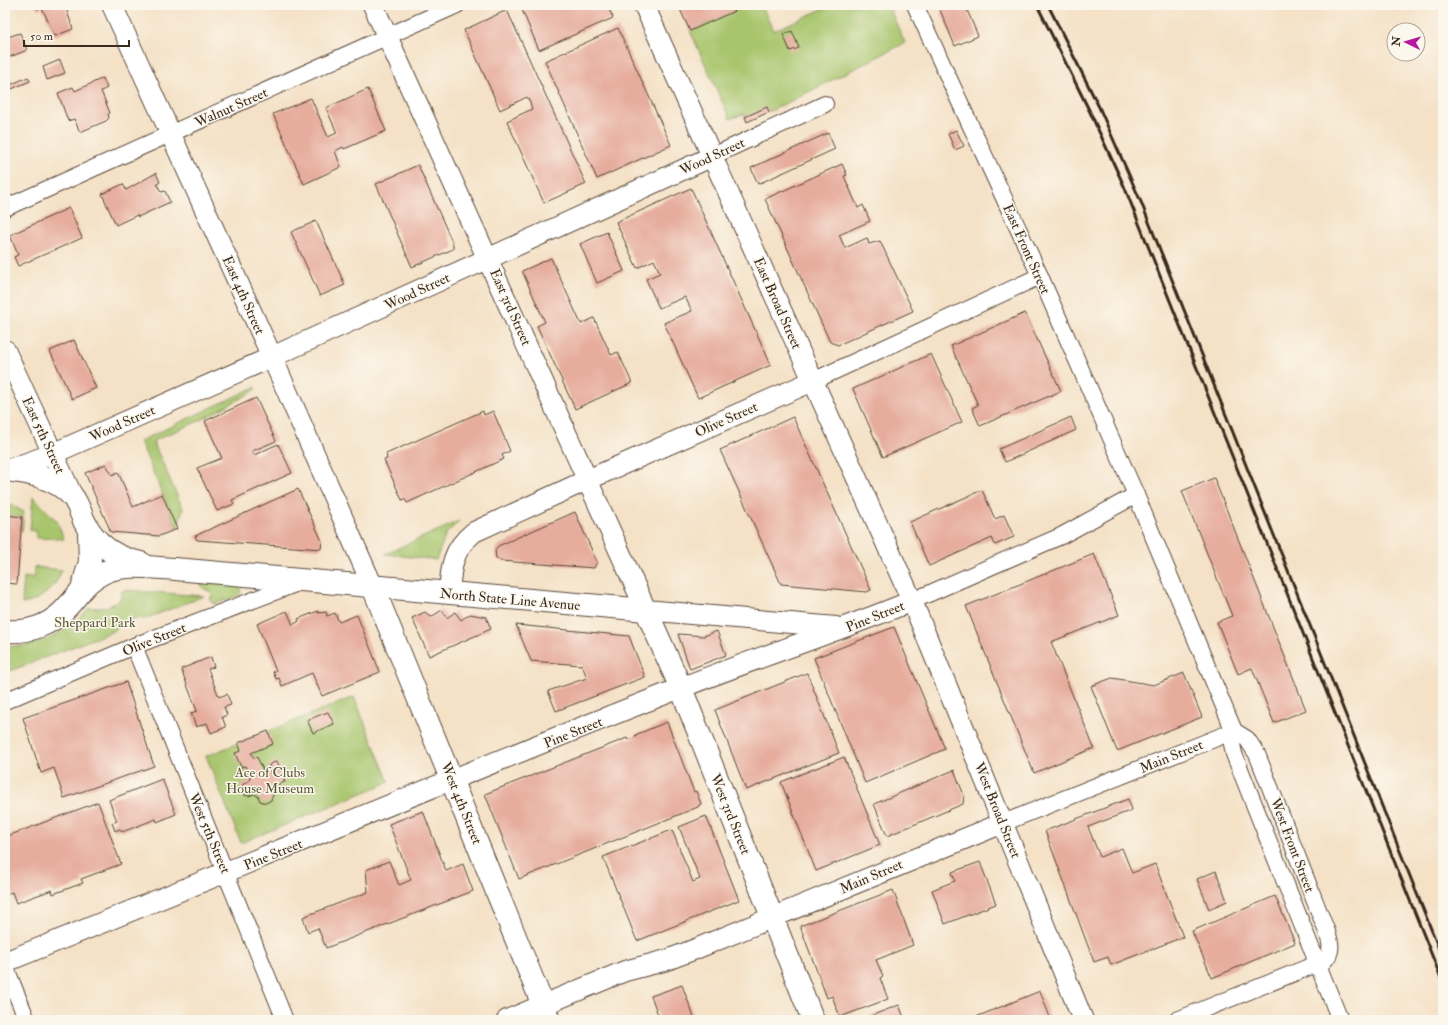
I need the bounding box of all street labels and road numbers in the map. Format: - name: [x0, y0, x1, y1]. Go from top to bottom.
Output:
- street label: Walnut Street: [191, 84, 271, 131]
- street label: Wood Street: [676, 134, 748, 179]
- street label: East Front Street: [999, 202, 1054, 297]
- street label: East 4th Street: [219, 253, 269, 338]
- street label: East Broad Street: [750, 255, 806, 352]
- street label: East 3rd Street: [486, 266, 535, 349]
- street label: Wood Street: [381, 269, 453, 314]
- street label: East 5th Street: [18, 394, 69, 477]
- street label: Olive Street: [692, 398, 761, 441]
- street label: Wood Street: [86, 401, 158, 446]
- street label: North State Line Avenue: [439, 585, 581, 614]
- street label: Pine Street: [843, 597, 907, 636]
- street label: Olive Street: [120, 619, 189, 660]
- street label: Pine Street: [541, 713, 605, 752]
- street label: Main Street: [1137, 736, 1206, 777]
- street label: West 4th Street: [437, 759, 486, 847]
- street label: West Broad Street: [970, 759, 1025, 861]
- street label: West 3rd Street: [706, 771, 755, 857]
- street label: West 5th Street: [185, 789, 234, 876]
- street label: West Front Street: [1266, 795, 1319, 895]
- street label: Pine Street: [241, 835, 305, 874]
- street label: Main Street: [837, 855, 906, 897]

